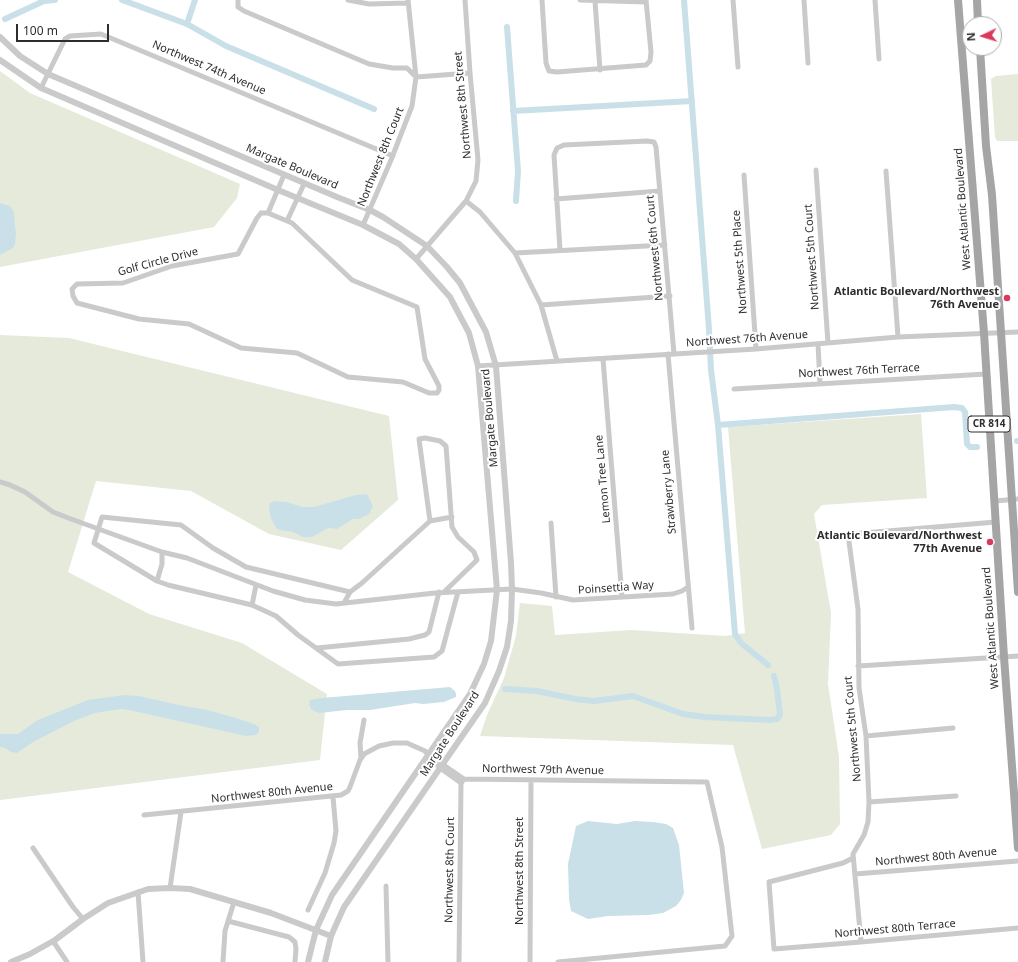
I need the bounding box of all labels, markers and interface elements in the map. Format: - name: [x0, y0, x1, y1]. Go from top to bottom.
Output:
- scale bar: [18, 16, 111, 42]
- north arrow: [962, 16, 1002, 56]
- text: 100 m: [23, 22, 58, 39]
- text: N: [963, 32, 978, 42]
- street label: Northwest 74th Avenue: [150, 38, 268, 98]
- street label: Northwest 8th Street: [452, 51, 474, 159]
- street label: Northwest 8th Court: [355, 105, 407, 209]
- street label: Margate Boulevard: [244, 142, 340, 192]
- street label: West Atlantic Boulevard: [952, 148, 974, 270]
- street label: Northwest 6th Court: [644, 195, 666, 301]
- street label: Northwest 5th Court: [802, 204, 822, 310]
- street label: Northwest 5th Place: [730, 209, 750, 315]
- street label: Golf Circle Drive: [116, 245, 200, 279]
- place label: Atlantic Boulevard/Northwest 76th Avenue: [834, 285, 999, 311]
- marker: Atlantic Boulevard/Northwest 76th Avenue: [1002, 293, 1012, 303]
- street label: Northwest 76th Avenue: [686, 328, 808, 350]
- street label: Northwest 76th Terrace: [798, 361, 920, 381]
- street label: Margate Boulevard: [479, 368, 501, 468]
- road number: CR 814: [968, 416, 1010, 432]
- street label: Lemon Tree Lane: [593, 434, 613, 524]
- street label: Strawberry Lane: [659, 449, 679, 535]
- place label: Atlantic Boulevard/Northwest 77th Avenue: [817, 529, 982, 555]
- marker: Atlantic Boulevard/Northwest 77th Avenue: [985, 537, 995, 547]
- street label: West Atlantic Boulevard: [980, 567, 1002, 689]
- street label: Poinsettia Way: [578, 579, 654, 597]
- street label: Northwest 5th Court: [842, 676, 864, 782]
- street label: Margate Boulevard: [418, 689, 482, 779]
- street label: Northwest 79th Avenue: [482, 762, 604, 778]
- street label: Northwest 80th Avenue: [211, 780, 333, 806]
- street label: Northwest 8th Court: [442, 817, 458, 923]
- street label: Northwest 8th Street: [513, 817, 527, 925]
- street label: Northwest 80th Avenue: [875, 845, 997, 869]
- street label: Northwest 80th Terrace: [834, 917, 956, 941]

